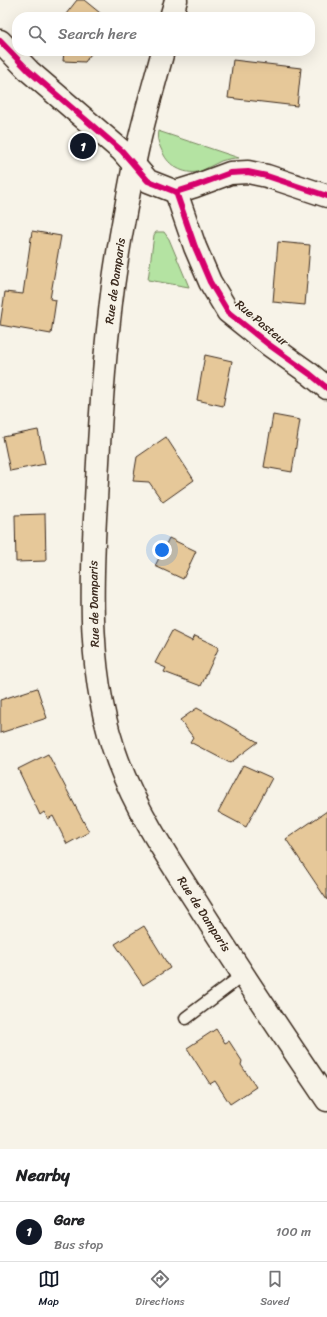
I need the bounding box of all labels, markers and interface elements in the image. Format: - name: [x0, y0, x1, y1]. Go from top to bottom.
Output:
- search box: [12, 12, 315, 56]
- text: Search here: [58, 21, 137, 47]
- icon: search: [26, 23, 48, 45]
- pin: 1: [70, 131, 96, 161]
- street label: Rue de Damparis: [98, 236, 132, 325]
- street label: Rue Pasteur: [230, 294, 295, 353]
- your location: [152, 540, 172, 560]
- street label: Rue de Damparis: [82, 560, 106, 648]
- street label: Rue de Damparis: [171, 872, 237, 957]
- text: Nearby: [16, 1160, 70, 1190]
- text: Gare: [54, 1207, 85, 1233]
- text: 1: [26, 1220, 32, 1243]
- text: 100 m: [276, 1220, 311, 1243]
- text: Bus stop: [54, 1233, 103, 1256]
- tab: Map: [38, 1268, 60, 1311]
- tab: Directions: [135, 1268, 185, 1311]
- tab: Saved: [260, 1268, 289, 1311]

